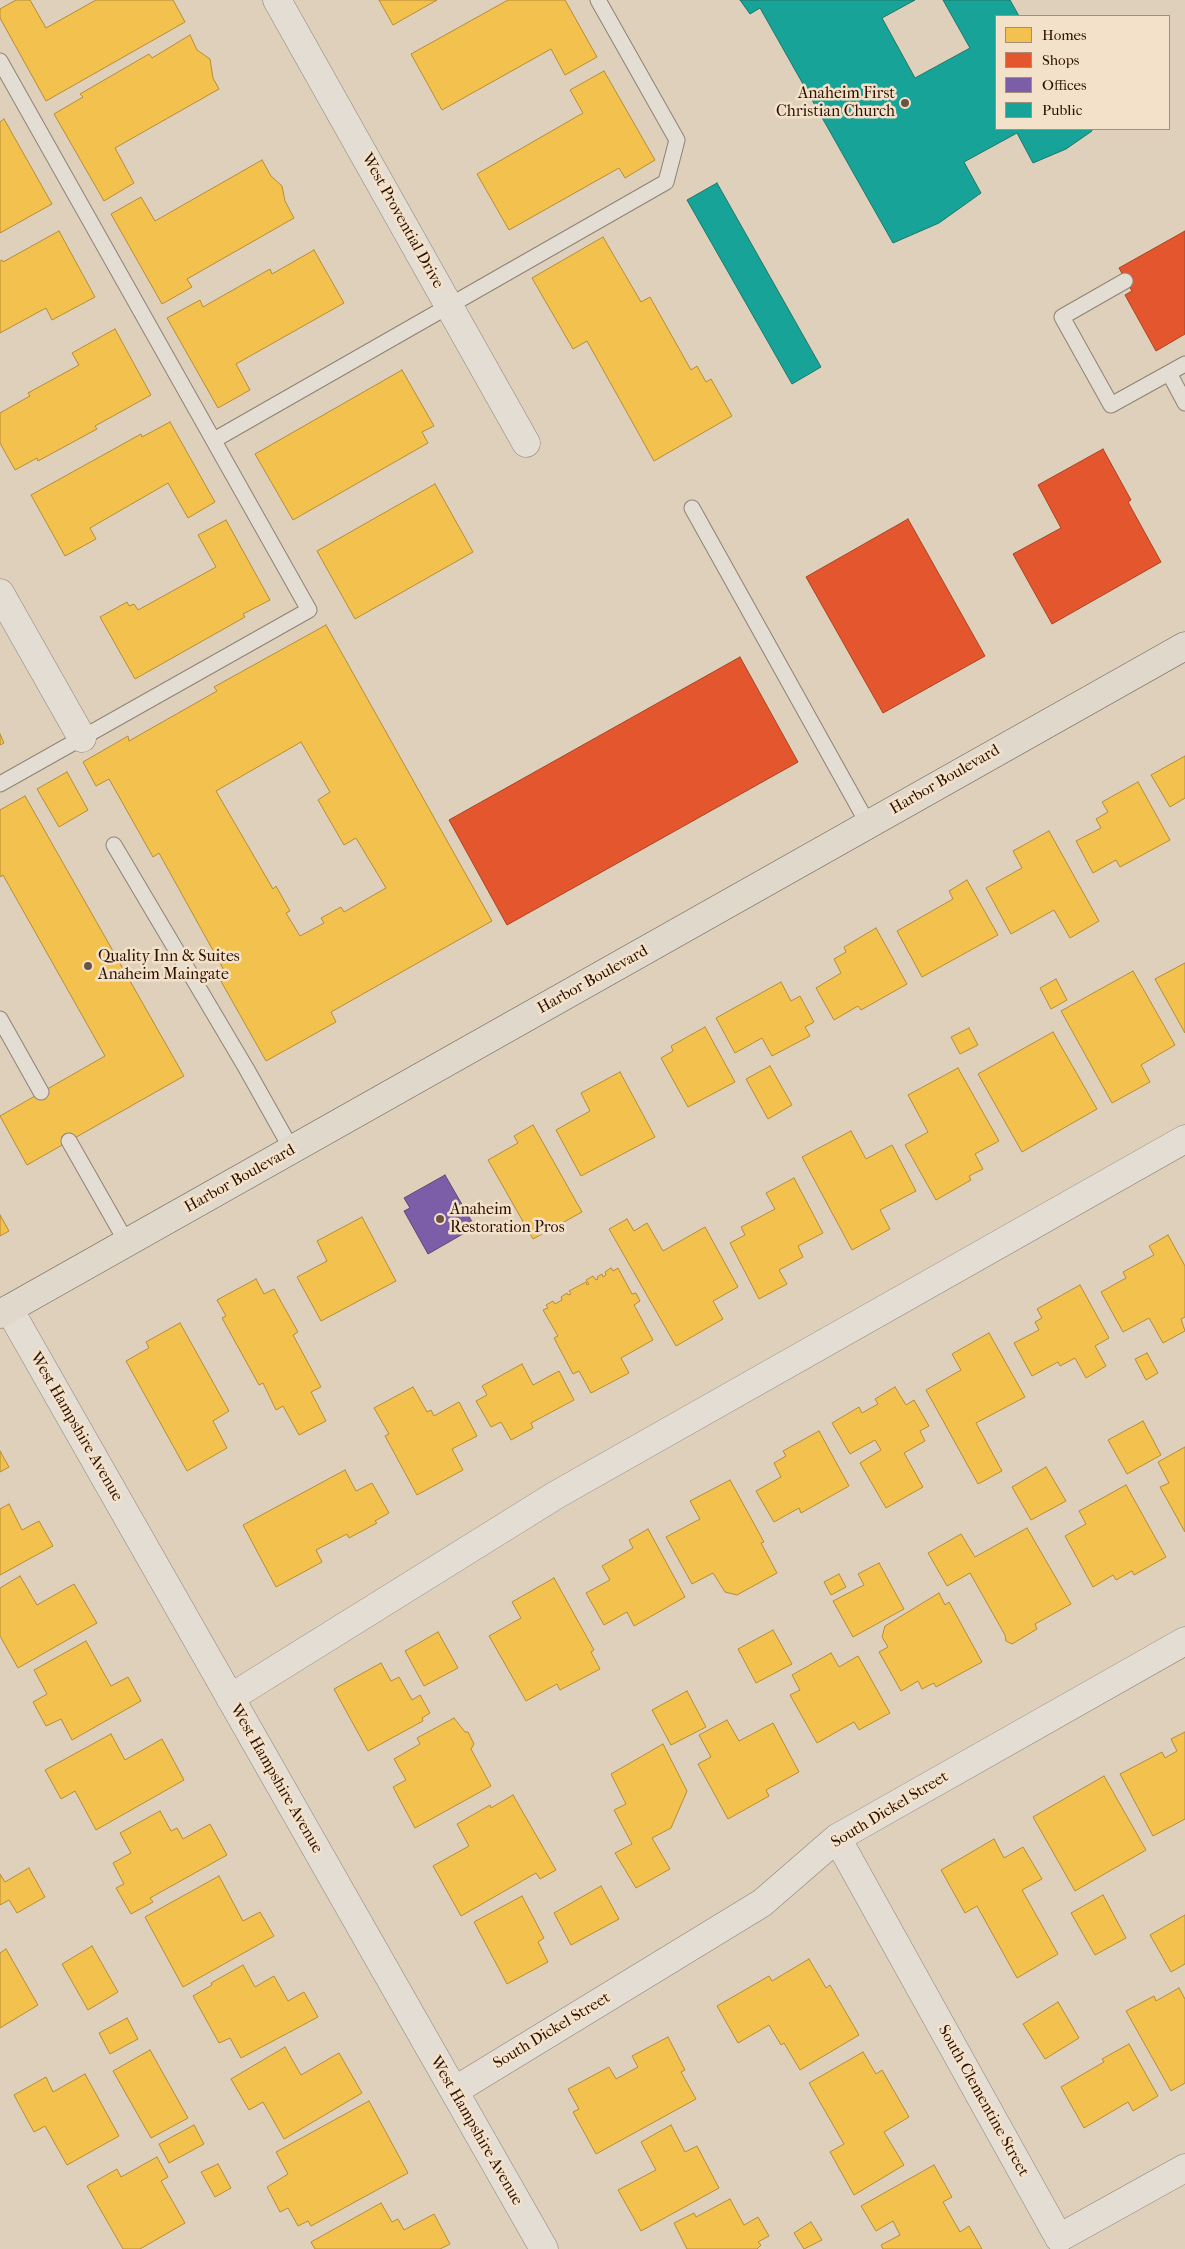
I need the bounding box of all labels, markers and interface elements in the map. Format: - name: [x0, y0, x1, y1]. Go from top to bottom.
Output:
- legend: [995, 15, 1170, 130]
- text: Homes: [1042, 26, 1087, 44]
- text: Shops: [1042, 51, 1079, 69]
- text: Offices: [1042, 76, 1087, 94]
- place label: Anaheim First Christian Church: [776, 84, 895, 122]
- marker: Anaheim First Christian Church: [899, 97, 911, 109]
- text: Public: [1042, 101, 1082, 119]
- street label: West Provential Drive: [357, 150, 447, 292]
- street label: Harbor Boulevard: [887, 741, 1003, 819]
- street label: Harbor Boulevard: [534, 942, 652, 1018]
- place label: Quality Inn & Suites Anaheim Maingate: [98, 947, 240, 985]
- marker: Quality Inn & Suites Anaheim Maingate: [82, 960, 94, 972]
- street label: Harbor Boulevard: [181, 1141, 299, 1217]
- place label: Anaheim Restoration Pros: [450, 1200, 565, 1238]
- marker: Anaheim Restoration Pros: [434, 1213, 446, 1225]
- street label: West Hampshire Avenue: [25, 1349, 127, 1505]
- street label: West Hampshire Avenue: [225, 1701, 327, 1857]
- street label: South Dickel Street: [828, 1767, 952, 1853]
- street label: South Dickel Street: [490, 1988, 614, 2074]
- street label: South Clementine Street: [933, 2022, 1033, 2180]
- street label: West Hampshire Avenue: [425, 2053, 527, 2209]

